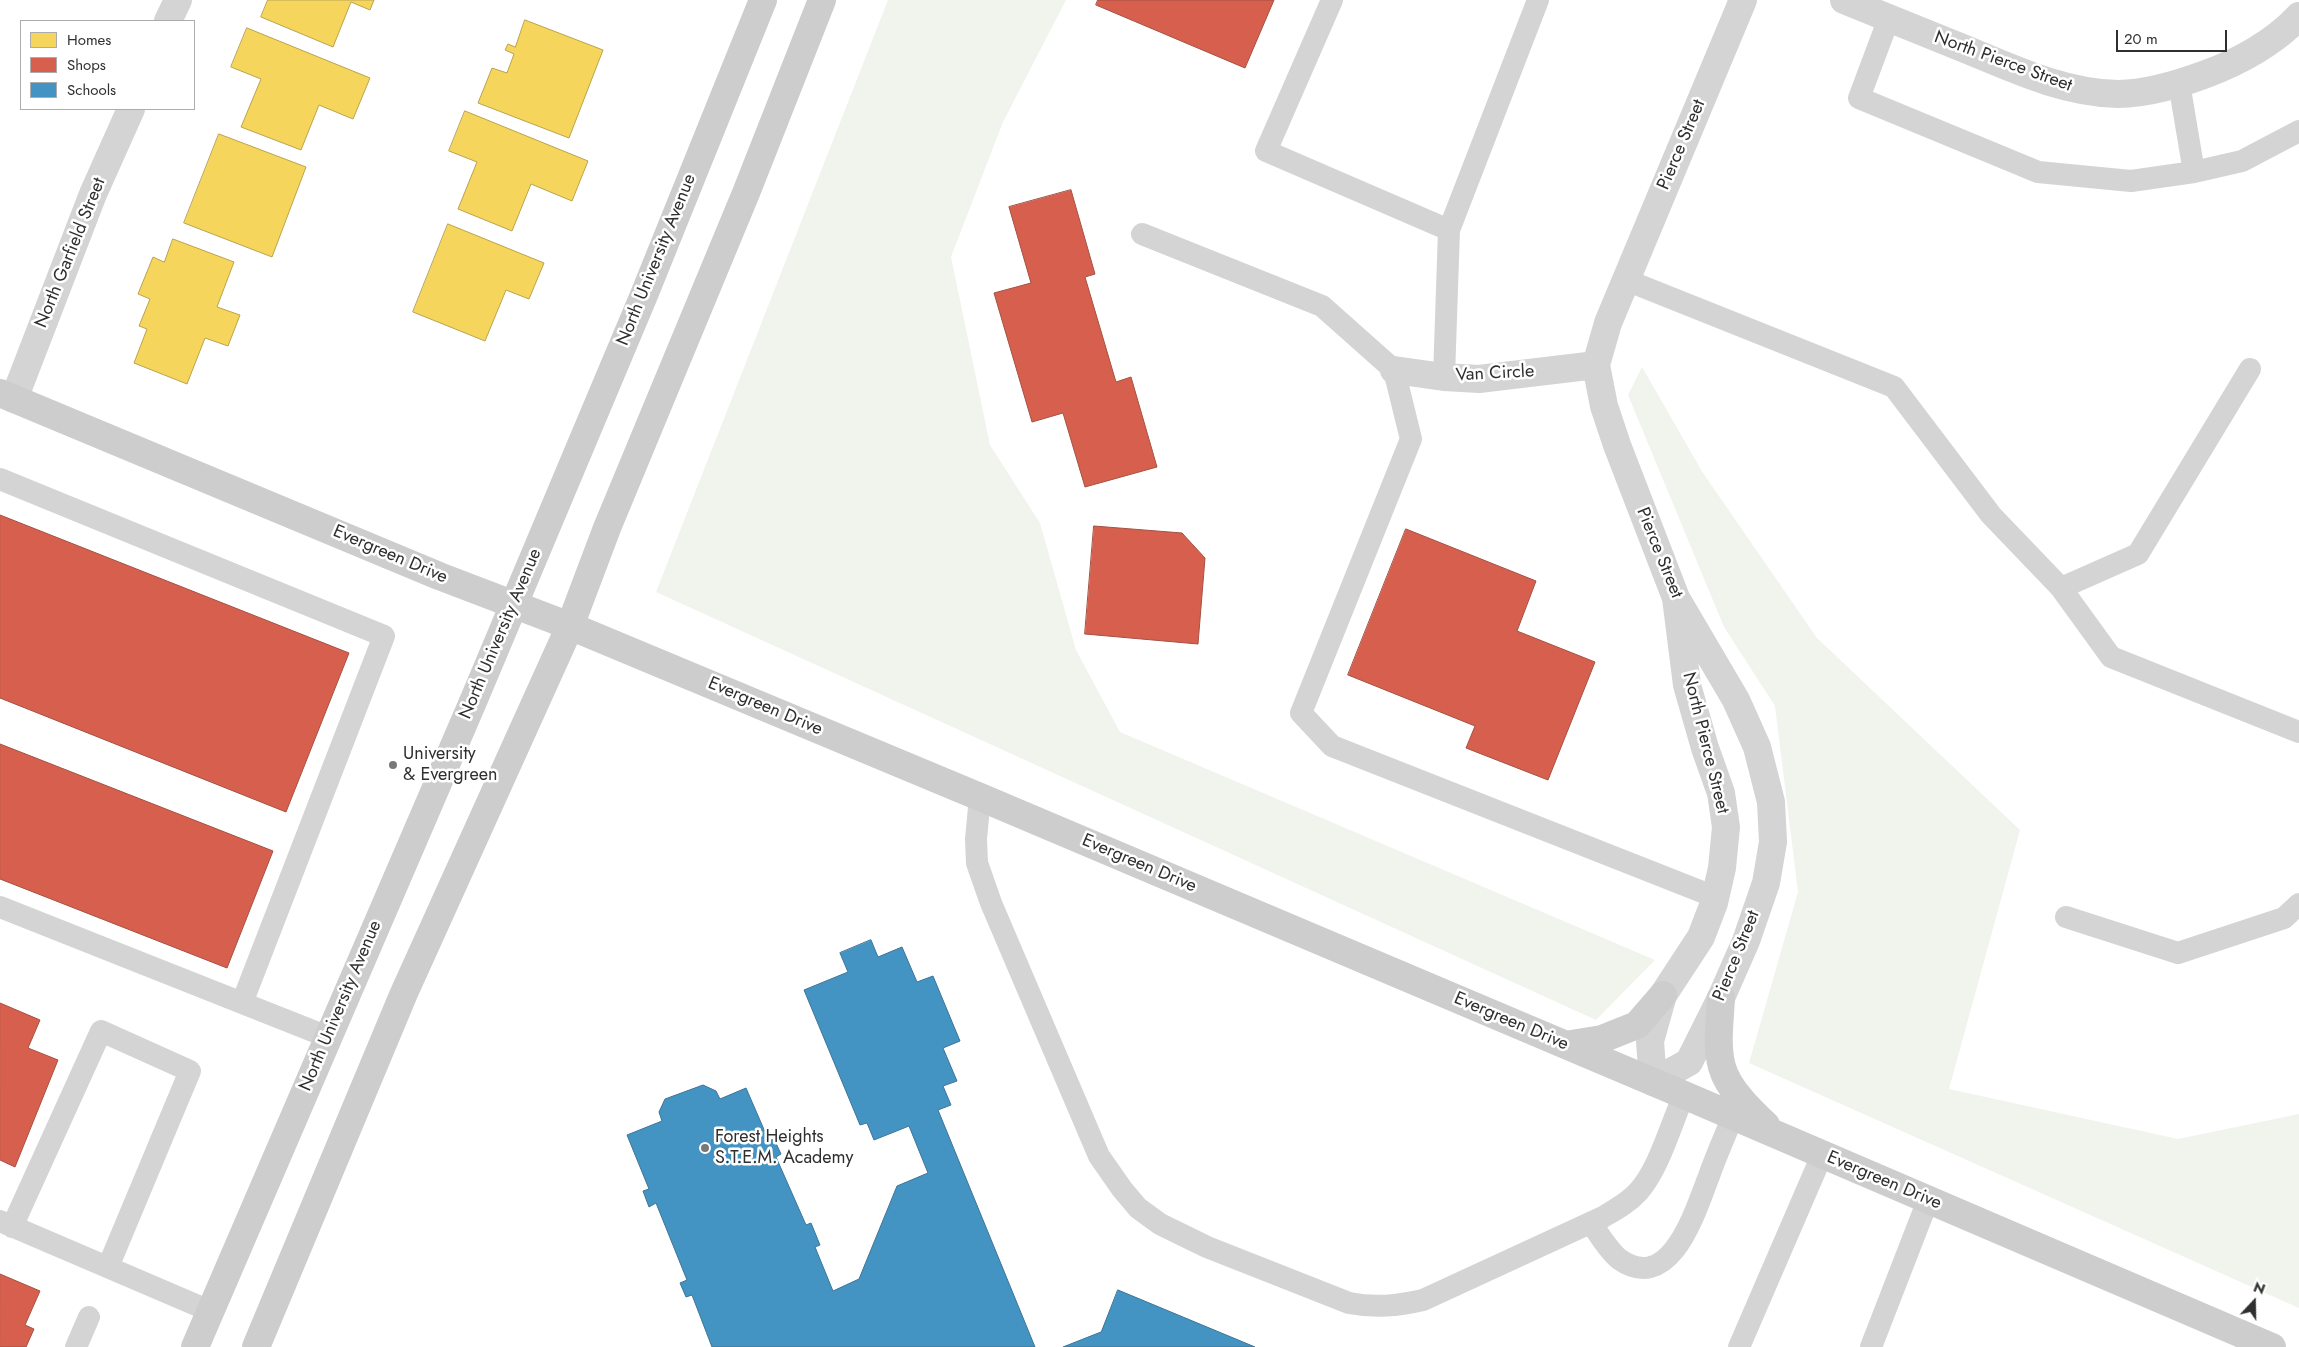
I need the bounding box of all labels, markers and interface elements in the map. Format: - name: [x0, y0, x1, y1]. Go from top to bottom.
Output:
- legend: [20, 20, 195, 110]
- scale bar: [2119, 20, 2230, 52]
- street label: North Pierce Street: [1931, 27, 2075, 97]
- text: 20 m: [2124, 28, 2158, 50]
- text: Homes: [67, 29, 111, 51]
- text: Shops: [67, 54, 106, 76]
- text: Schools: [67, 79, 116, 101]
- street label: Pierce Street: [1653, 97, 1711, 193]
- street label: North University Avenue: [613, 171, 701, 349]
- street label: North Garfield Street: [31, 175, 111, 331]
- street label: Van Circle: [1455, 361, 1535, 387]
- street label: Pierce Street: [1631, 504, 1687, 602]
- street label: Evergreen Drive: [329, 521, 451, 589]
- street label: North University Avenue: [455, 545, 547, 723]
- street label: North Pierce Street: [1677, 670, 1733, 816]
- street label: Evergreen Drive: [704, 673, 826, 741]
- place label: University & Evergreen: [403, 744, 497, 786]
- marker: University & Evergreen: [387, 759, 399, 771]
- street label: Evergreen Drive: [1078, 830, 1200, 898]
- street label: Pierce Street: [1709, 907, 1765, 1005]
- street label: North University Avenue: [295, 917, 387, 1095]
- street label: Evergreen Drive: [1450, 988, 1572, 1056]
- place label: Forest Heights S.T.E.M. Academy: [715, 1127, 853, 1170]
- marker: Forest Heights S.T.E.M. Academy: [699, 1142, 711, 1154]
- street label: Evergreen Drive: [1823, 1147, 1945, 1215]
- north arrow: [2229, 1277, 2279, 1327]
- text: N: [2251, 1277, 2268, 1299]

